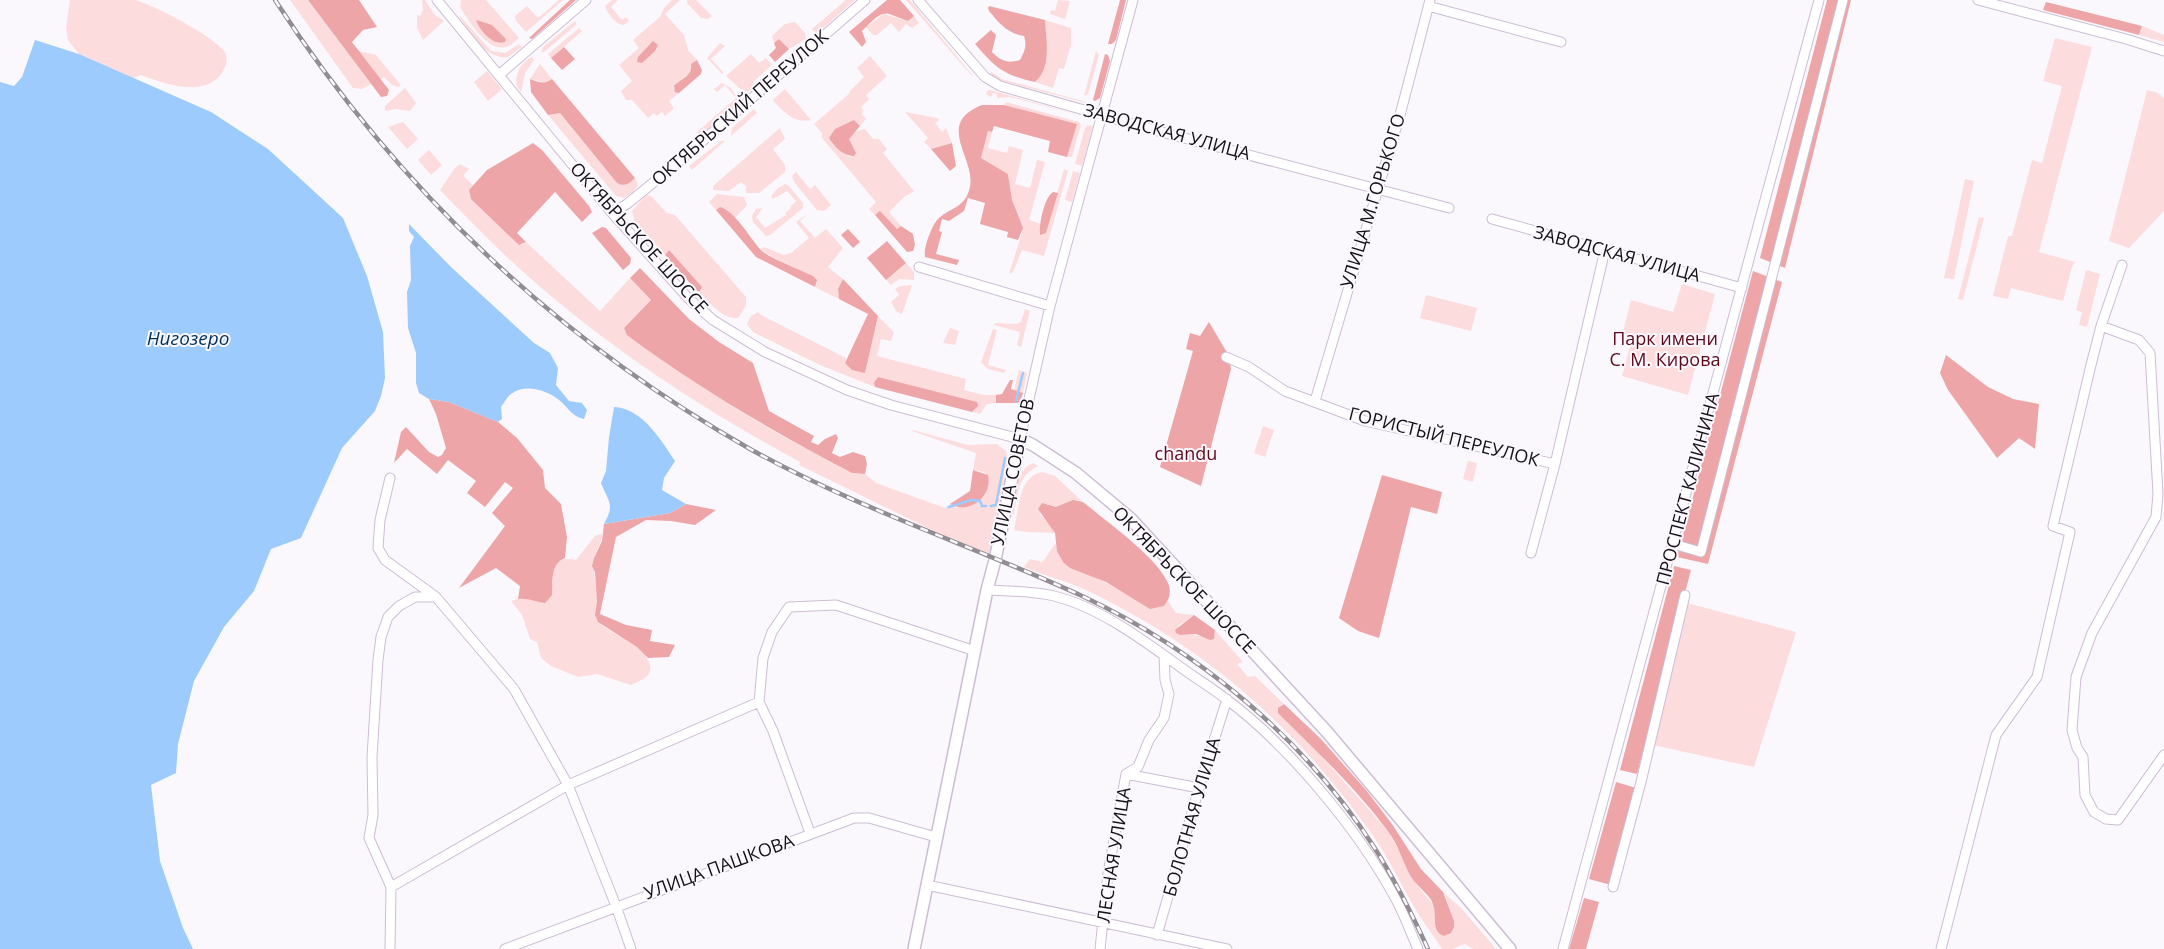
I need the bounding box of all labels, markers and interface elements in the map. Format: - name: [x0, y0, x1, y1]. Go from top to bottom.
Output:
- street label: ОКТЯБРЬСКИЙ ПЕРЕУЛОК: [646, 24, 833, 191]
- street label: ЗАВОДСКАЯ УЛИЦА: [1081, 97, 1254, 165]
- street label: УЛИЦА М.ГОРЬКОГО: [1334, 110, 1410, 291]
- street label: ОКТЯБРЬСКОЕ ШОССЕ: [565, 157, 714, 318]
- street label: ЗАВОДСКАЯ УЛИЦА: [1531, 219, 1704, 287]
- water label: Нигозеро: [147, 325, 229, 351]
- park label: Парк имени С. М. Кирова: [1610, 326, 1720, 371]
- street label: ПРОСПЕКТ КАЛИНИНА: [1650, 389, 1724, 588]
- street label: УЛИЦА СОВЕТОВ: [985, 396, 1039, 547]
- street label: ГОРИСТЫЙ ПЕРЕУЛОК: [1347, 401, 1542, 471]
- park label: chandu: [1155, 441, 1217, 465]
- street label: ОКТЯБРЬСКОЕ ШОССЕ: [1108, 501, 1261, 658]
- street label: БОЛОТНАЯ УЛИЦА: [1157, 734, 1225, 899]
- street label: ЛЕСНАЯ УЛИЦА: [1090, 785, 1136, 924]
- street label: УЛИЦА ПАШКОВА: [640, 828, 797, 904]

